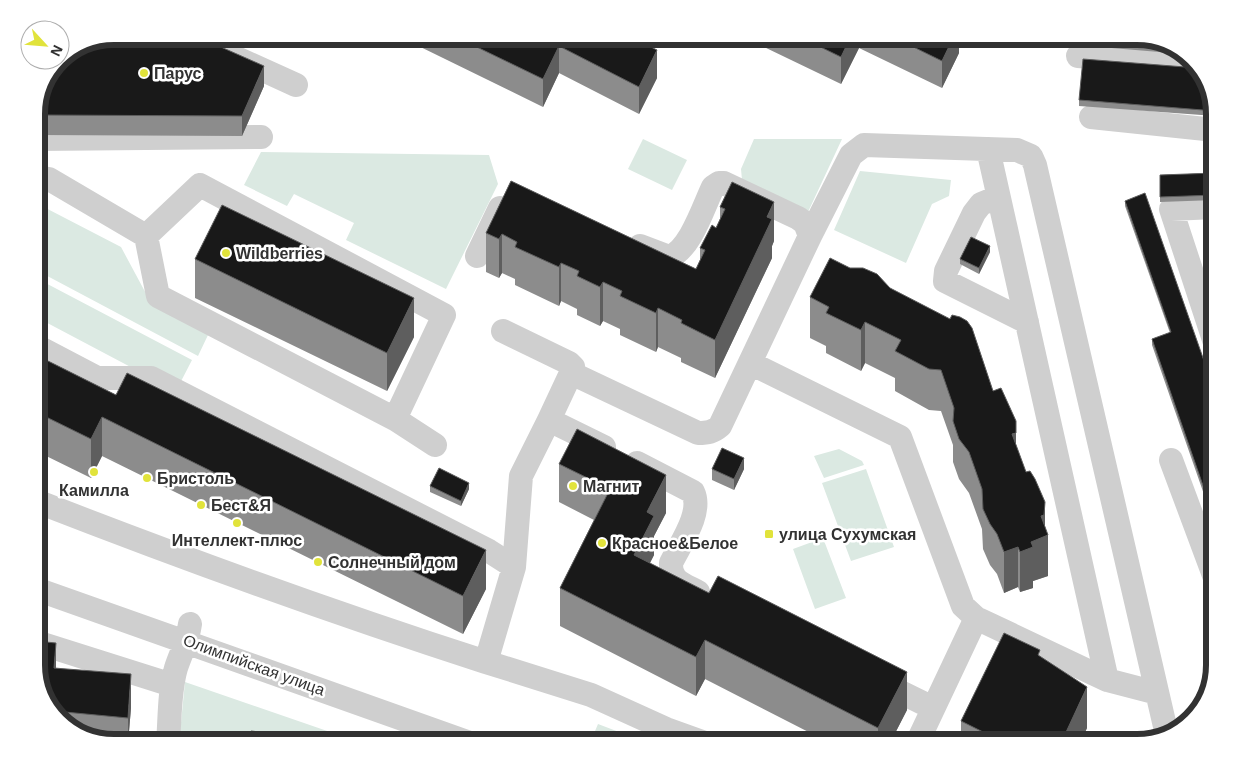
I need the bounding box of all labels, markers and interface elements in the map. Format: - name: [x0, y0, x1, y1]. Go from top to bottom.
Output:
- north arrow: [20, 20, 70, 70]
- text: N: [47, 43, 66, 59]
- place label: Парус: [154, 65, 201, 82]
- marker: Парус: [138, 67, 150, 79]
- place label: Wildberries: [236, 245, 323, 262]
- marker: Wildberries: [220, 247, 232, 259]
- marker: Камилла: [88, 466, 100, 478]
- place label: Бристоль: [157, 470, 234, 487]
- marker: Бристоль: [141, 472, 153, 484]
- place label: Магнит: [583, 478, 640, 495]
- marker: Магнит: [567, 480, 579, 492]
- place label: Камилла: [59, 482, 129, 499]
- place label: Бест&Я: [211, 497, 271, 514]
- marker: Бест&Я: [195, 499, 207, 511]
- marker: Интеллект-плюс: [231, 517, 243, 529]
- place label: улица Сухумская: [779, 526, 916, 543]
- marker: улица Сухумская: [763, 528, 775, 540]
- place label: Интеллект-плюс: [172, 532, 302, 549]
- place label: Красное&Белое: [612, 535, 738, 552]
- marker: Красное&Белое: [596, 537, 608, 549]
- place label: Солнечный дом: [328, 554, 456, 571]
- marker: Солнечный дом: [312, 556, 324, 568]
- street label: Олимпийская улица: [181, 631, 327, 699]

